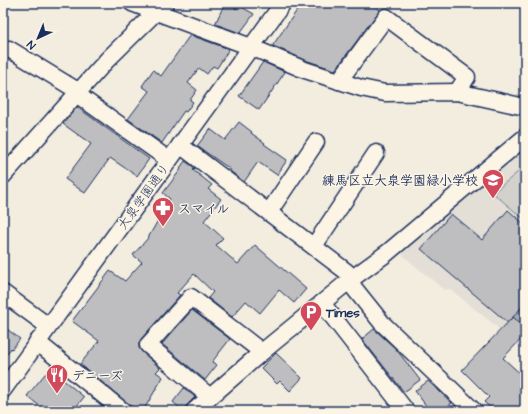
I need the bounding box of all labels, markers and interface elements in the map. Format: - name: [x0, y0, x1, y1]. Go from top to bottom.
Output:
- north arrow: [18, 18, 58, 58]
- text: N: [24, 37, 39, 53]
- street label: 大泉学園通り: [114, 160, 174, 233]
- school or university icon: 練馬区立大泉学園緑小学校: [480, 167, 506, 200]
- place label: 練馬区立大泉学園緑小学校: [322, 172, 478, 190]
- pharmacy icon: スマイル: [150, 195, 176, 228]
- place label: スマイル: [178, 200, 229, 218]
- parking icon: Times: [298, 299, 324, 332]
- place label: Times: [325, 304, 360, 322]
- restaurant icon: デニーズ: [44, 362, 70, 395]
- place label: デニーズ: [72, 367, 123, 385]

